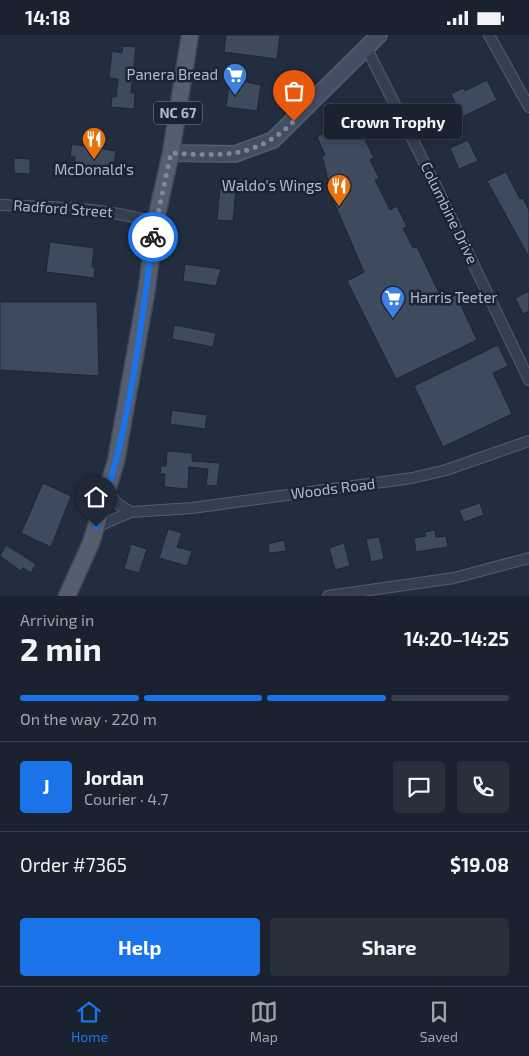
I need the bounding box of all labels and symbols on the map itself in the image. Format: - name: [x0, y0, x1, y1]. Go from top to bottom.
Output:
- supermarket icon: Panera Bread: [222, 62, 248, 96]
- place label: Panera Bread: [127, 65, 218, 83]
- pin: [273, 70, 315, 121]
- road number: NC 67: [154, 101, 202, 125]
- callout: Crown Trophy: [324, 103, 462, 139]
- restaurant icon: McDonald's: [81, 126, 107, 160]
- street label: Columbine Drive: [417, 159, 482, 266]
- place label: McDonald's: [54, 160, 134, 178]
- restaurant icon: Waldo's Wings: [326, 173, 352, 207]
- place label: Waldo's Wings: [222, 176, 322, 194]
- street label: Radford Street: [13, 196, 114, 220]
- courier: [128, 212, 178, 262]
- supermarket icon: Harris Teeter: [380, 285, 406, 319]
- place label: Harris Teeter: [410, 288, 498, 306]
- street label: Woods Road: [290, 474, 376, 502]
- pin: [75, 476, 117, 527]

